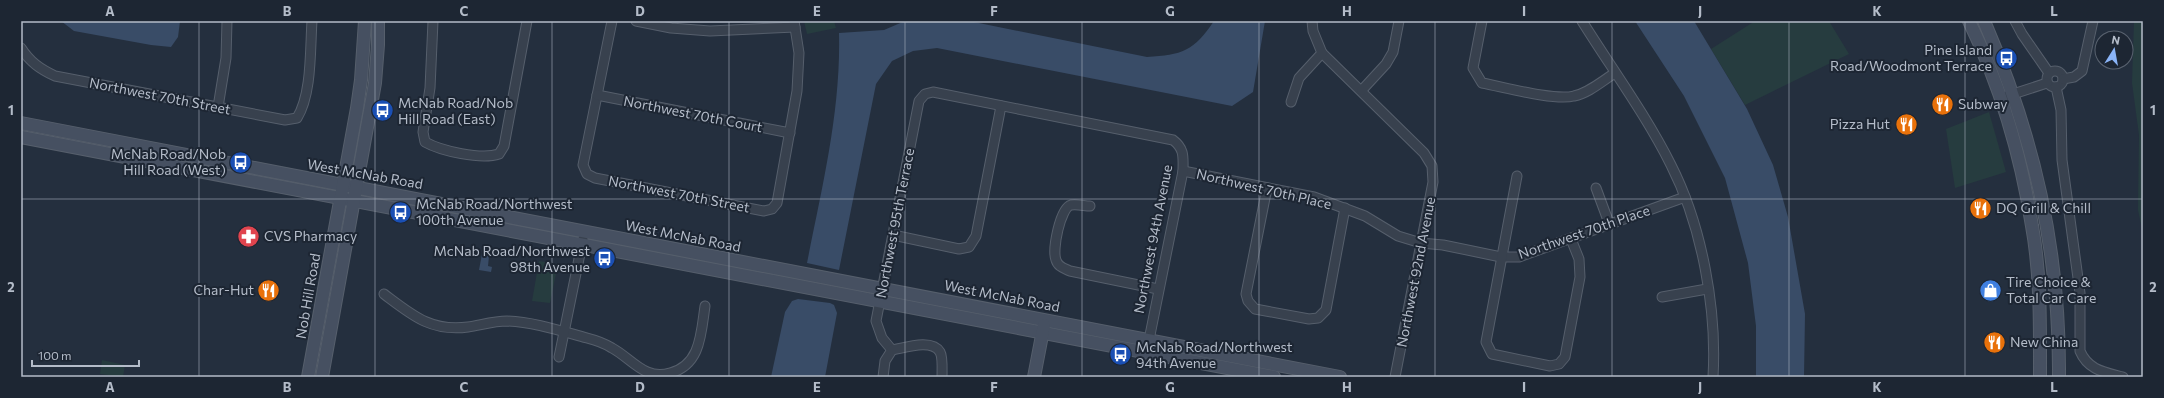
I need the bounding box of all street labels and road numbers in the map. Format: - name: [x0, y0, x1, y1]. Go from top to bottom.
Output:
- street label: Northwest 70th Street: [88, 73, 233, 118]
- street label: Northwest 70th Court: [622, 92, 764, 135]
- street label: Northwest 95th Terrace: [872, 147, 917, 299]
- street label: West McNab Road: [306, 155, 424, 192]
- street label: Northwest 94th Avenue: [1130, 163, 1175, 315]
- street label: Northwest 70th Place: [1195, 165, 1333, 212]
- street label: Northwest 70th Street: [607, 171, 752, 216]
- street label: Northwest 92nd Avenue: [1393, 195, 1438, 349]
- street label: Northwest 70th Place: [1516, 201, 1652, 262]
- street label: West McNab Road: [624, 216, 742, 255]
- street label: Nob Hill Road: [292, 252, 323, 340]
- street label: West McNab Road: [943, 276, 1061, 315]

